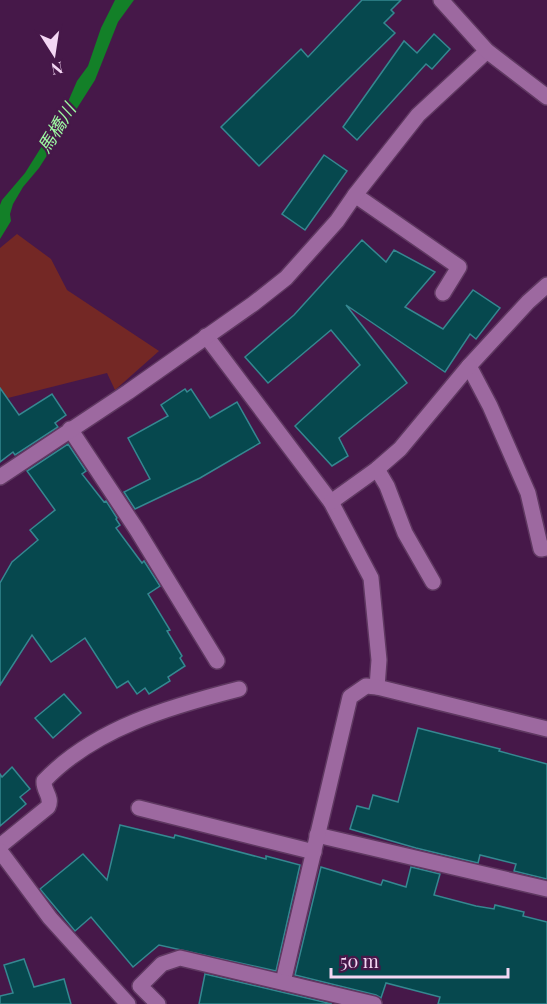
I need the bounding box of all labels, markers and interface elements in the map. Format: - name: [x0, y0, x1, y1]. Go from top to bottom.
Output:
- north arrow: [24, 24, 84, 84]
- text: N: [49, 58, 65, 81]
- water label: 馬橋川: [32, 97, 82, 157]
- scale bar: [331, 941, 508, 979]
- text: 50 m: [340, 949, 379, 973]

